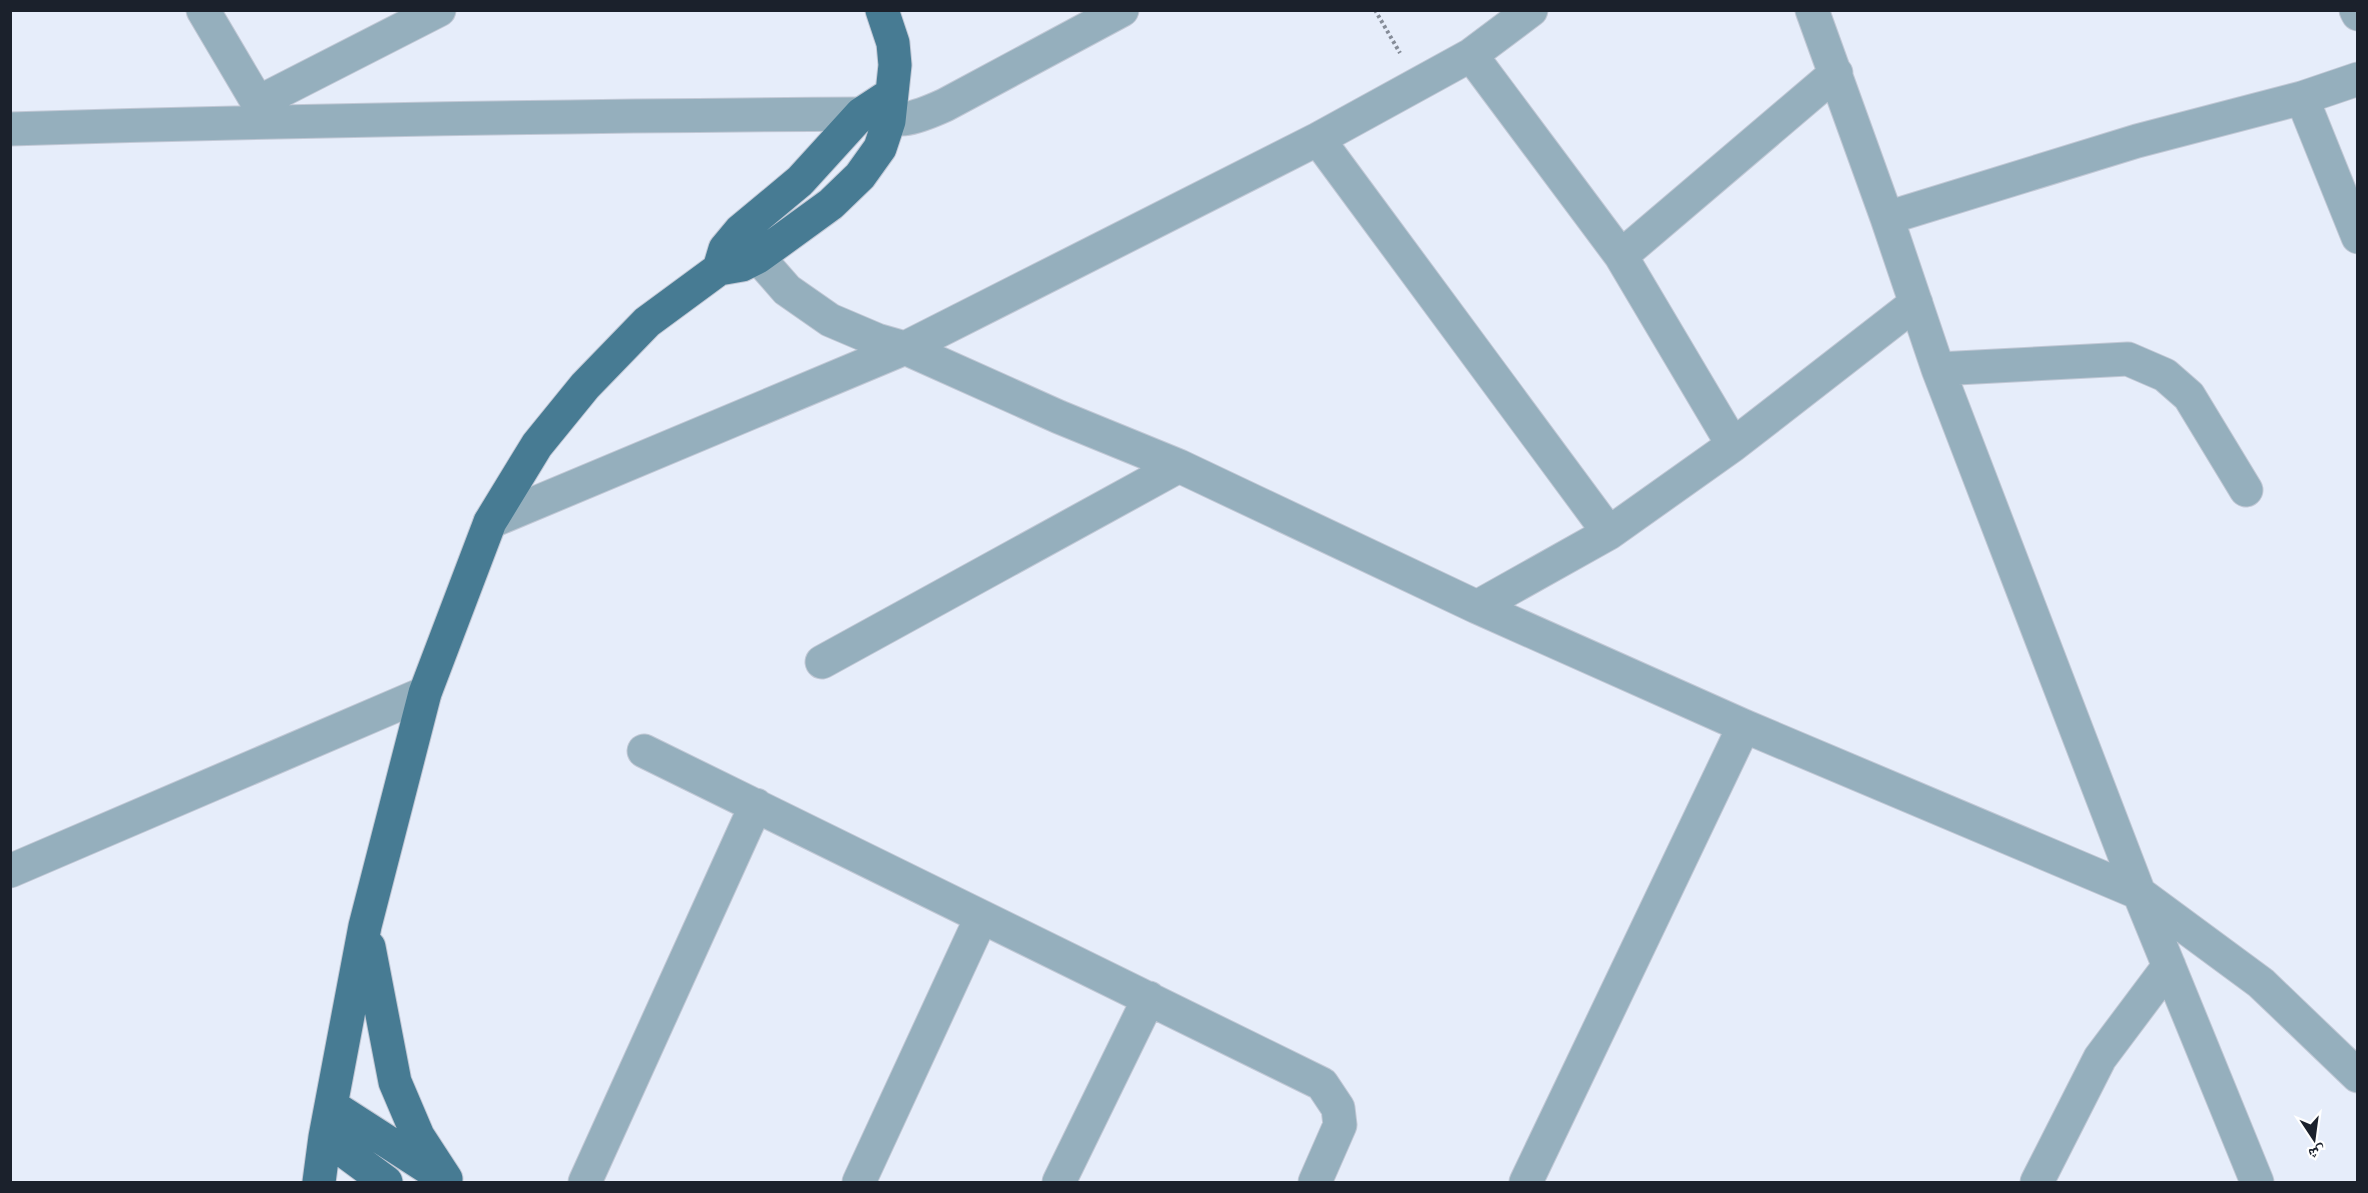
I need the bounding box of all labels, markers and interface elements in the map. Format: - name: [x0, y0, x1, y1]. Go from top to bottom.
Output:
- north arrow: [2284, 1109, 2344, 1169]
- text: ش: [2306, 1140, 2328, 1166]

